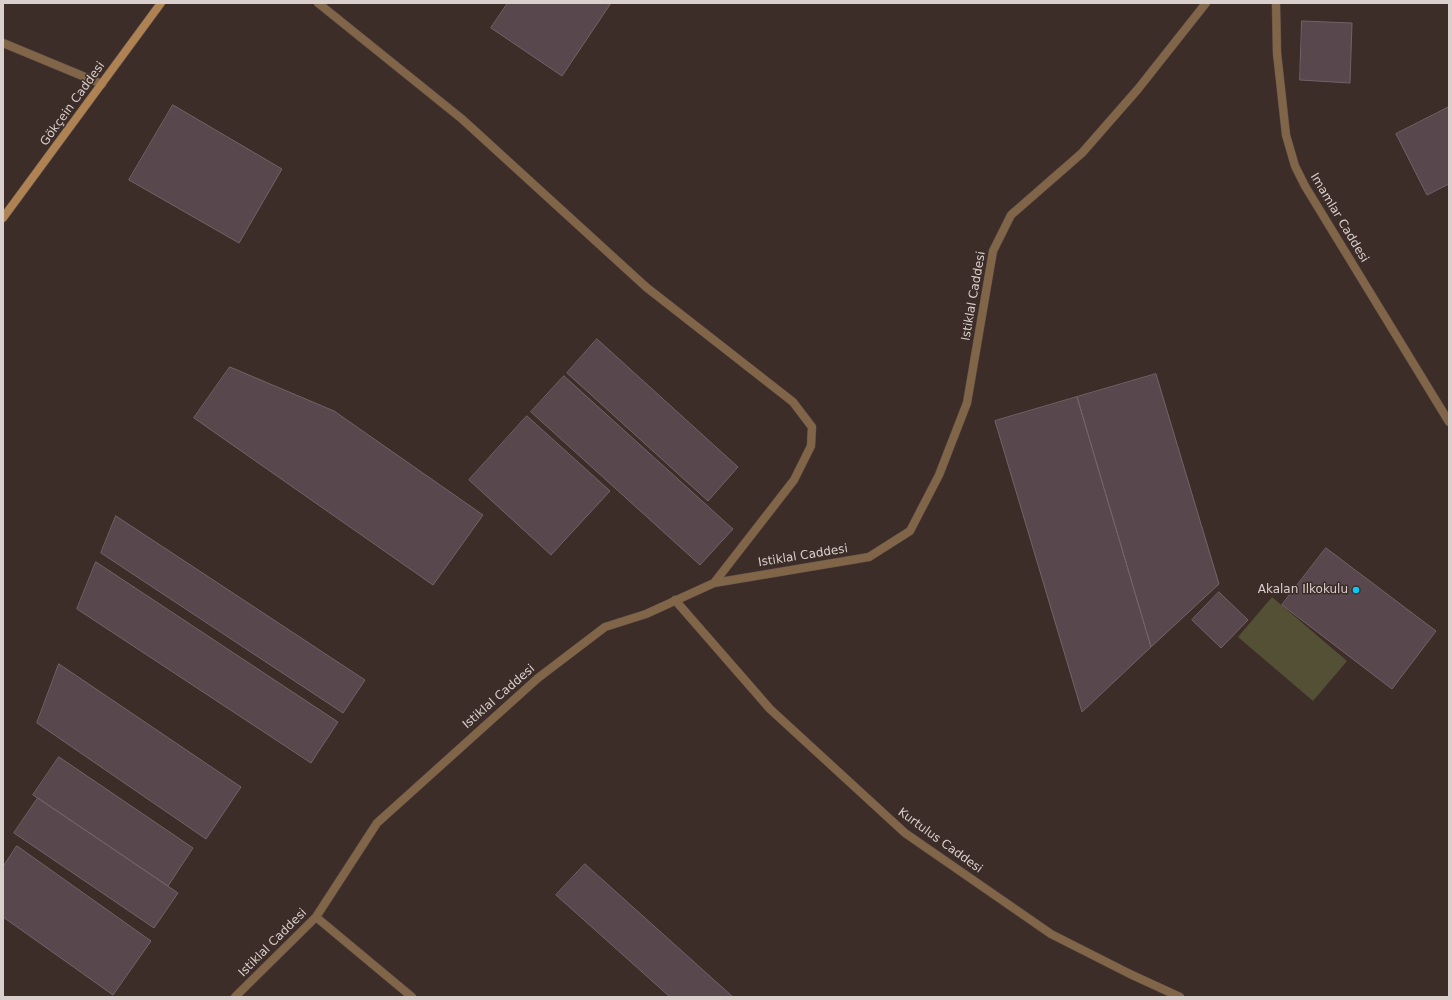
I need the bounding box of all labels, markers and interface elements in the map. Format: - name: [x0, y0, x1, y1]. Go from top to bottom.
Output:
- street label: Gökçein Caddesi: [38, 59, 108, 149]
- street label: Imamlar Caddesi: [1307, 171, 1371, 265]
- street label: Istiklal Caddesi: [959, 250, 989, 342]
- street label: Istiklal Caddesi: [757, 542, 849, 570]
- place label: Akalan Ilkokulu: [1258, 583, 1348, 597]
- marker: Akalan Ilkokulu: [1351, 585, 1361, 595]
- street label: Istiklal Caddesi: [460, 662, 538, 732]
- street label: Kurtulus Caddesi: [895, 805, 985, 877]
- street label: Istiklal Caddesi: [236, 906, 310, 980]

